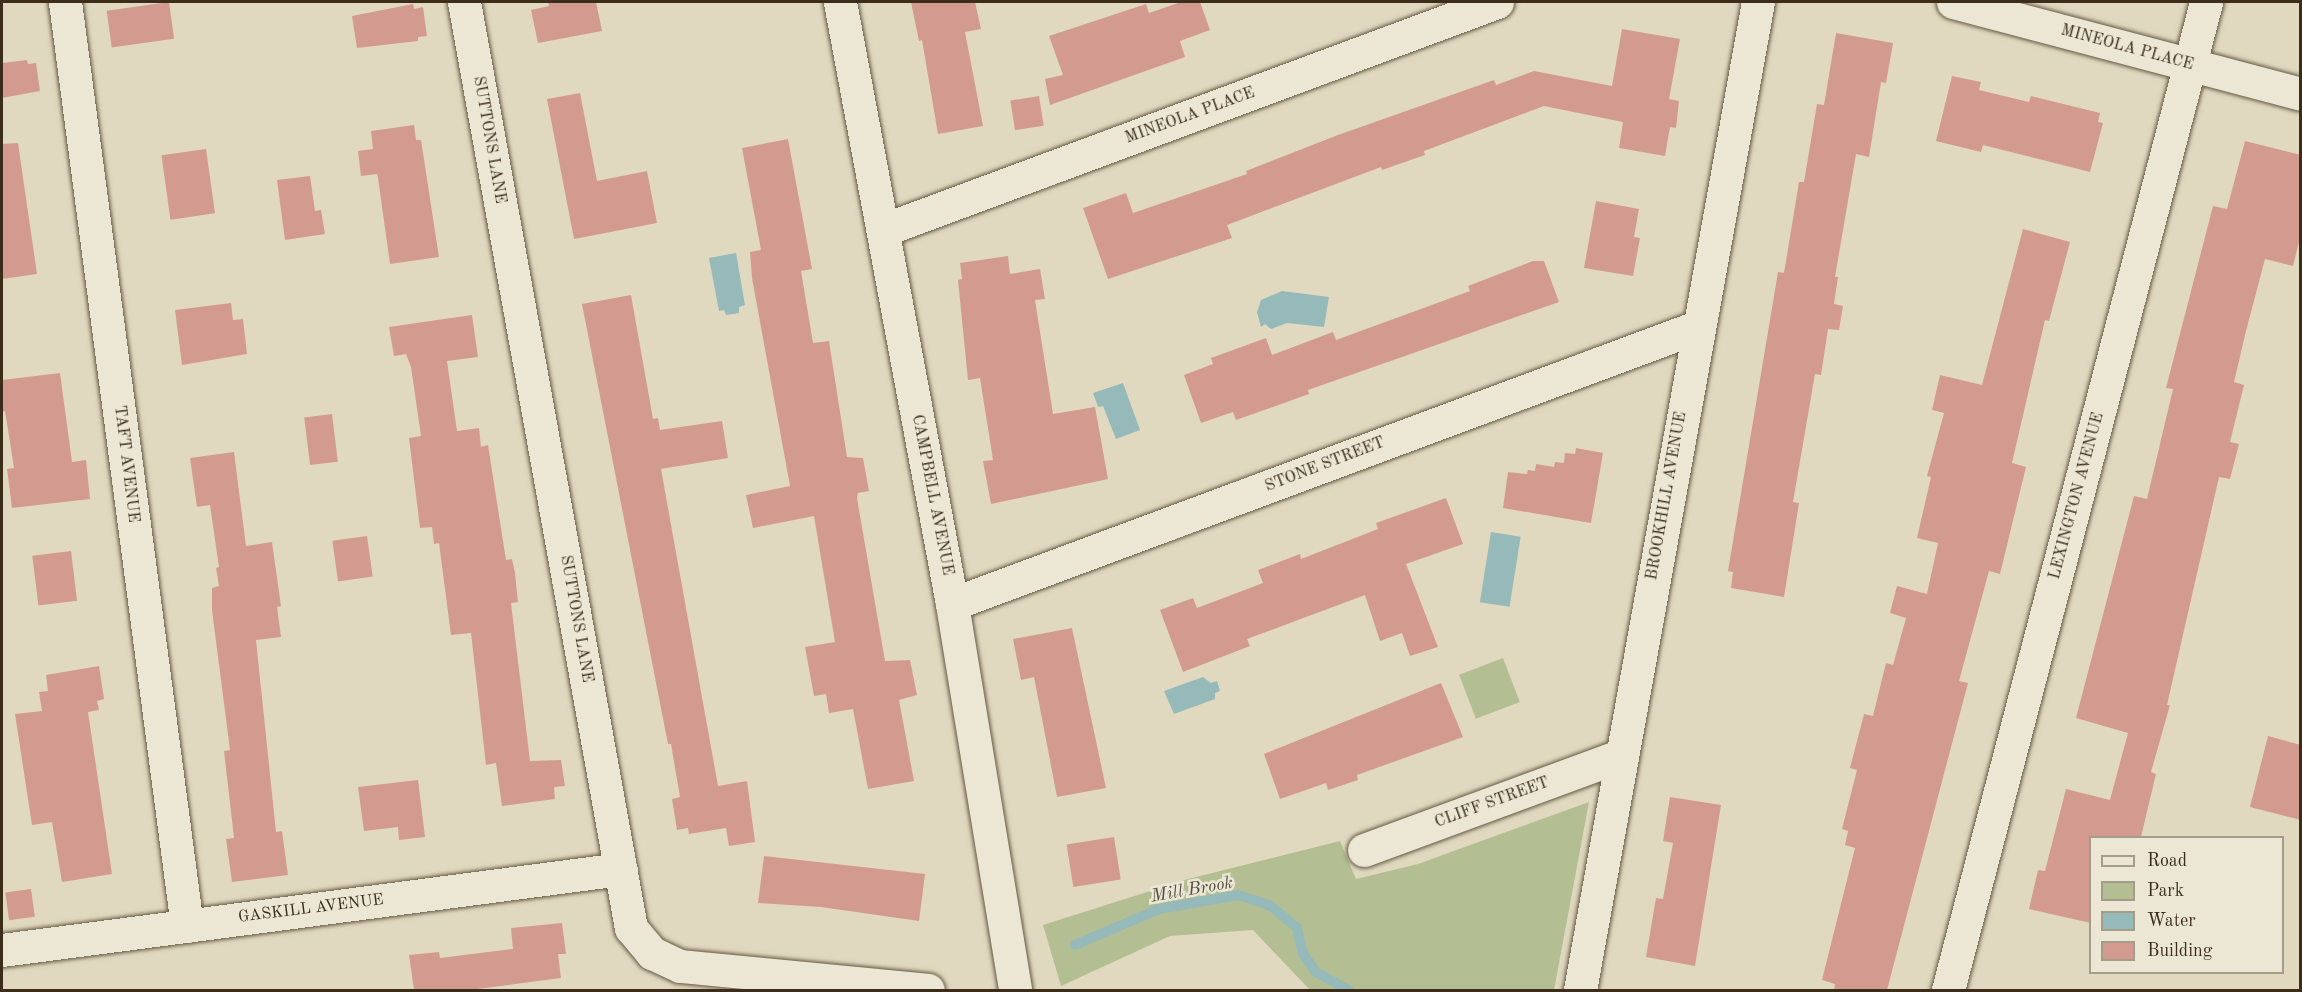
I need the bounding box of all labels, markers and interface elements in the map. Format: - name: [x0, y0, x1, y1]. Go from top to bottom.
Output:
- street label: MINEOLA PLACE: [2059, 21, 2195, 75]
- street label: SUTTONS LANE: [468, 75, 510, 205]
- street label: MINEOLA PLACE: [1123, 84, 1257, 148]
- street label: TAFT AVENUE: [109, 404, 143, 524]
- street label: BROOKHILL AVENUE: [1643, 410, 1691, 582]
- street label: LEXINGTON AVENUE: [2045, 410, 2109, 582]
- street label: CAMPBELL AVENUE: [907, 413, 957, 577]
- street label: STONE STREET: [1262, 433, 1388, 497]
- street label: SUTTONS LANE: [555, 554, 597, 684]
- street label: CLIFF STREET: [1432, 773, 1552, 833]
- legend: [2089, 836, 2284, 974]
- text: Road: [2147, 852, 2187, 870]
- water label: Mill Brook: [1149, 872, 1235, 908]
- text: Park: [2147, 882, 2184, 900]
- street label: GASKILL AVENUE: [237, 891, 385, 927]
- text: Water: [2147, 912, 2196, 930]
- text: Building: [2147, 942, 2212, 960]

